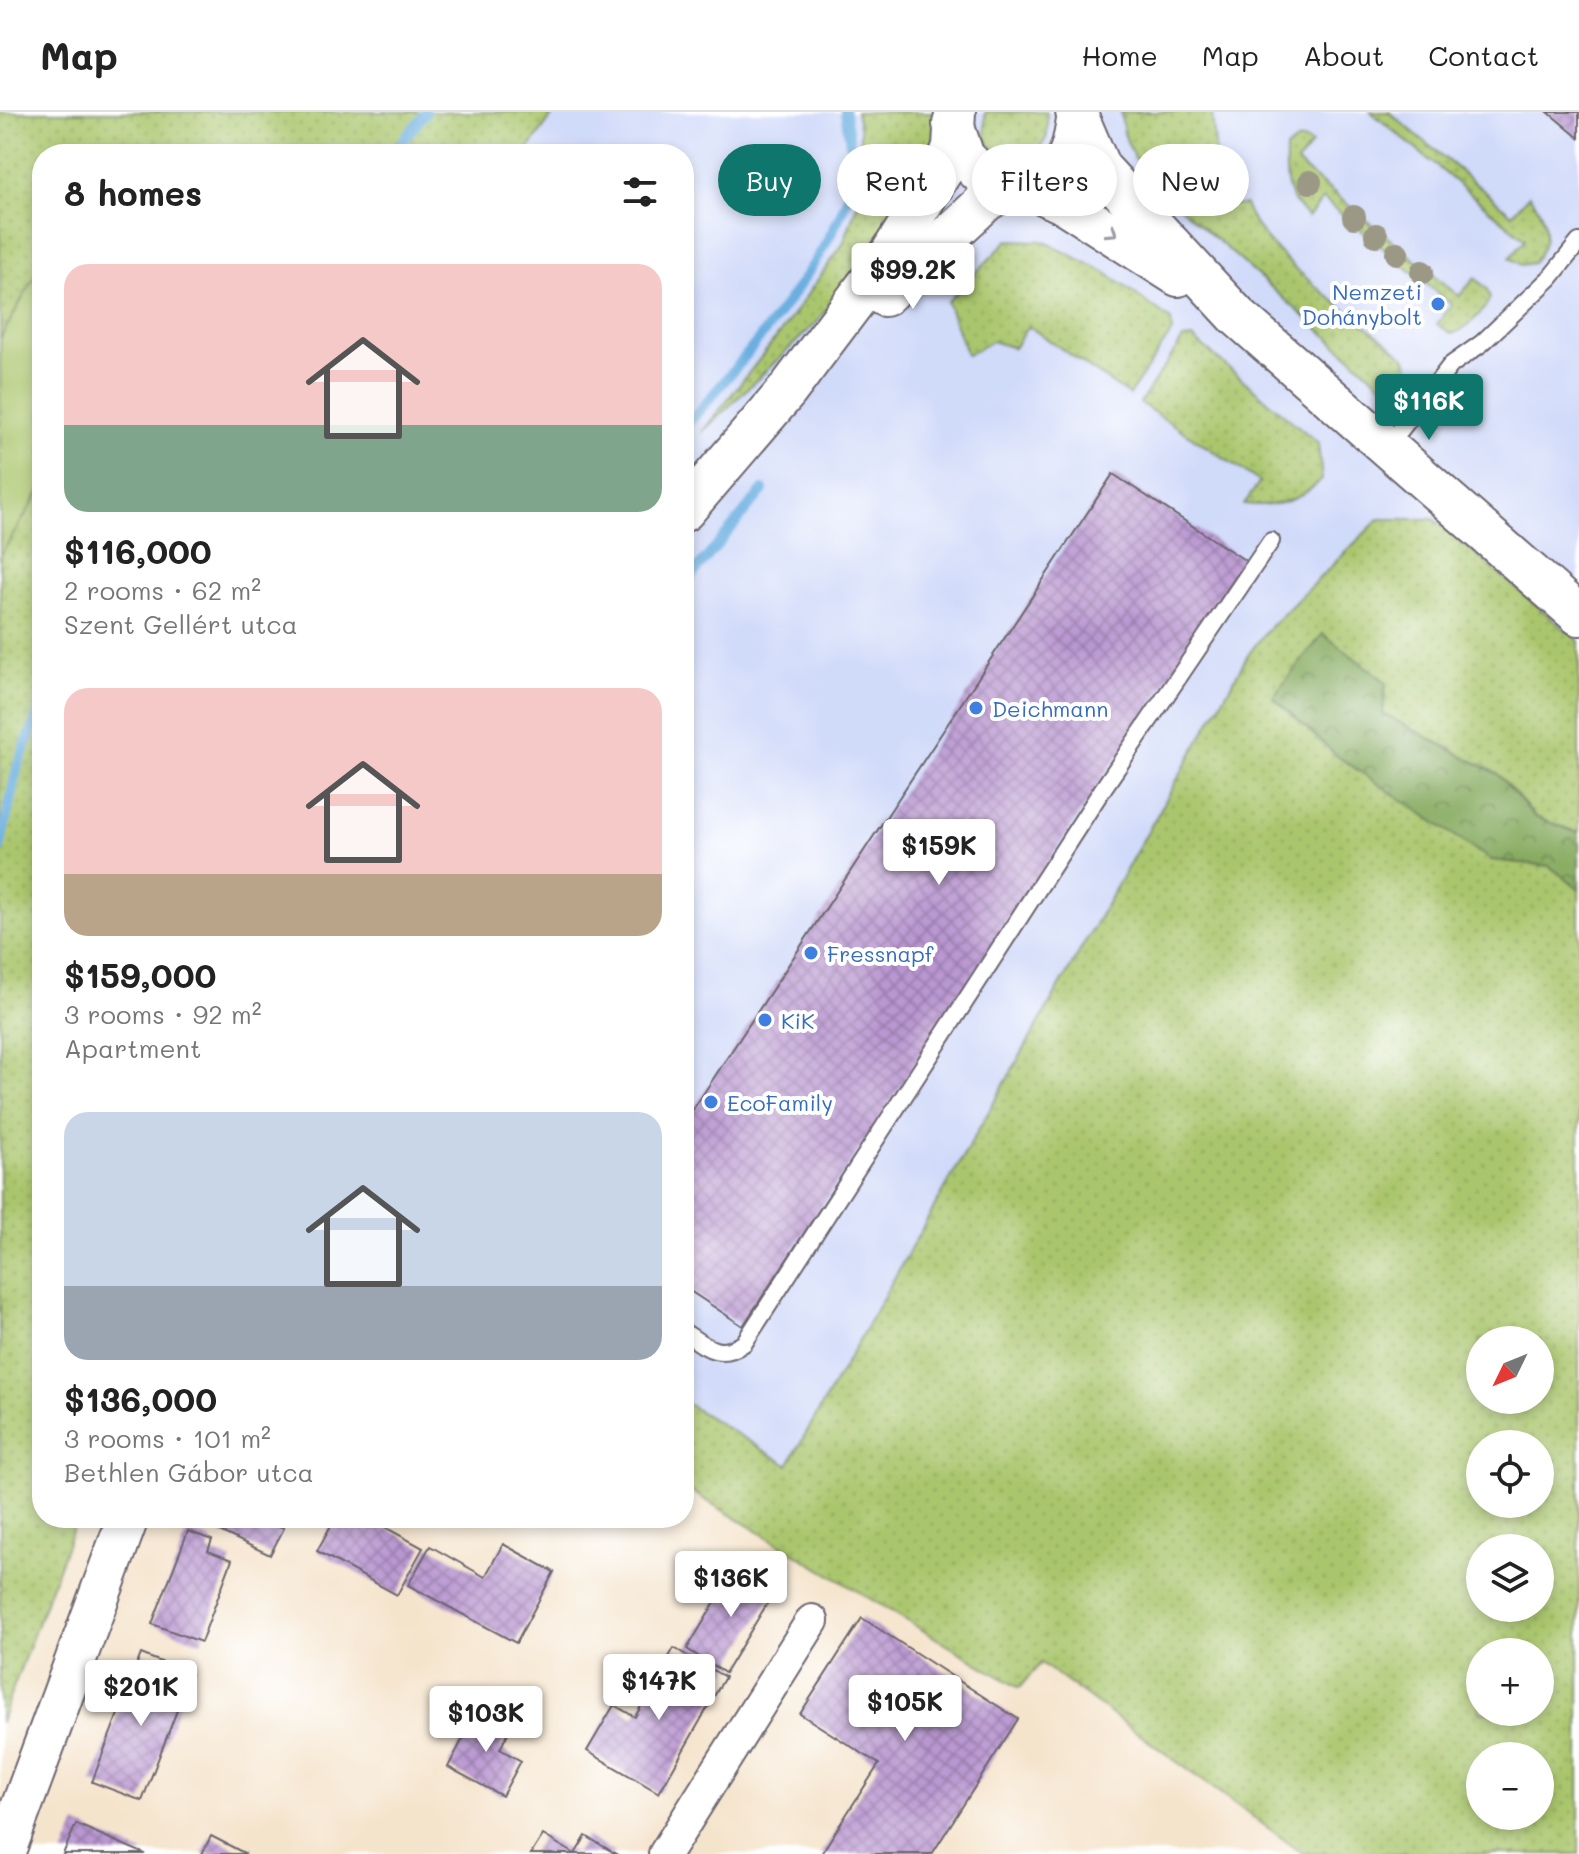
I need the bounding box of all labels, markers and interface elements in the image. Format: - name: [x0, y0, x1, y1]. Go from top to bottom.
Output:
- text: Map: [40, 30, 118, 80]
- text: Home: [1082, 37, 1158, 73]
- text: Map: [1202, 37, 1259, 73]
- text: About: [1303, 37, 1384, 73]
- text: Contact: [1428, 37, 1539, 73]
- chip: Buy: [718, 144, 821, 216]
- chip: Rent: [837, 144, 956, 216]
- chip: Filters: [972, 144, 1117, 216]
- chip: New: [1133, 144, 1249, 216]
- text: 8 homes: [64, 170, 202, 215]
- icon: filters: [618, 170, 662, 214]
- one-way arrow: [1103, 223, 1117, 238]
- pin: $99.2K: [848, 243, 978, 311]
- text: $99.2K: [870, 252, 956, 286]
- place label: Nemzeti Dohánybolt: [1302, 277, 1422, 331]
- marker: Nemzeti Dohánybolt: [1429, 295, 1447, 313]
- icon: home: [291, 316, 435, 460]
- pin: $116K: [1373, 374, 1485, 442]
- text: $116K: [1393, 383, 1465, 417]
- text: $116,000: [64, 528, 212, 573]
- text: 2 rooms · 62 m²: [64, 573, 261, 607]
- text: Szent Gellért utca: [64, 607, 298, 641]
- place label: Deichmann: [992, 694, 1108, 723]
- marker: Deichmann: [967, 699, 985, 717]
- icon: home: [291, 740, 435, 884]
- pin: $159K: [883, 819, 995, 887]
- text: $159K: [901, 828, 977, 862]
- place label: Fressnapf: [827, 939, 934, 968]
- marker: Fressnapf: [802, 944, 820, 962]
- text: $159,000: [64, 952, 216, 997]
- text: 3 rooms · 92 m²: [64, 997, 262, 1031]
- place label: KiK: [781, 1006, 814, 1035]
- marker: KiK: [756, 1011, 774, 1029]
- text: Apartment: [64, 1031, 201, 1065]
- place label: EcoFamily: [727, 1088, 833, 1117]
- marker: EcoFamily: [702, 1093, 720, 1111]
- icon: home: [291, 1164, 435, 1308]
- north arrow: [1466, 1326, 1554, 1414]
- map controls: [1466, 1326, 1554, 1830]
- text: $136,000: [64, 1376, 217, 1421]
- text: 3 rooms · 101 m²: [64, 1421, 271, 1455]
- button: locate: [1466, 1430, 1554, 1518]
- text: Bethlen Gábor utca: [64, 1455, 314, 1489]
- button: layers: [1466, 1534, 1554, 1622]
- pin: $136K: [675, 1551, 787, 1619]
- text: $136K: [693, 1560, 769, 1594]
- button: +: [1466, 1638, 1554, 1726]
- pin: $147K: [603, 1654, 715, 1722]
- pin: $201K: [85, 1660, 197, 1728]
- text: $147K: [621, 1663, 697, 1697]
- text: $201K: [103, 1669, 179, 1703]
- pin: $105K: [849, 1675, 961, 1743]
- text: $105K: [867, 1684, 943, 1718]
- pin: $103K: [430, 1686, 542, 1754]
- text: $103K: [447, 1695, 525, 1729]
- button: −: [1466, 1742, 1554, 1830]

